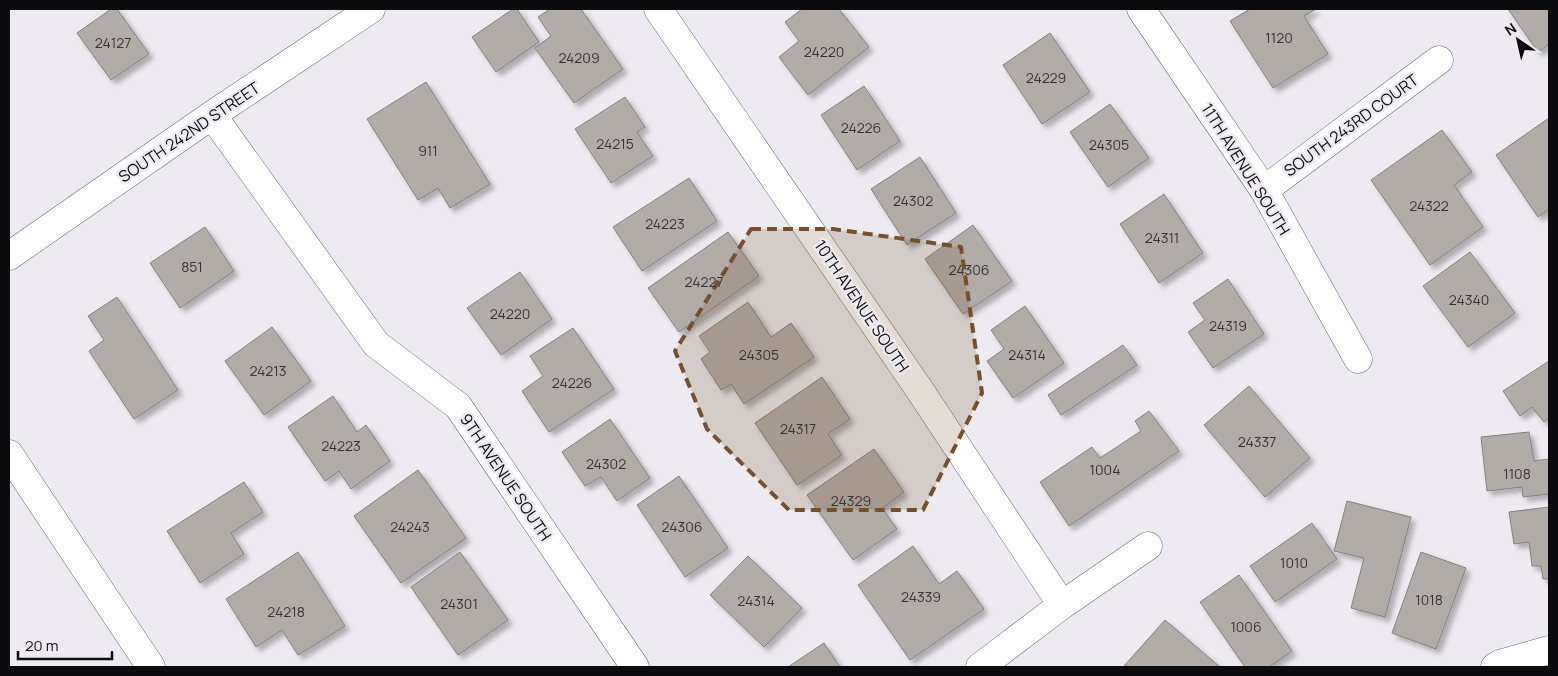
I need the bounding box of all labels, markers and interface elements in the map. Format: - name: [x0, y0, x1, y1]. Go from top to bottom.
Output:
- north arrow: [1493, 15, 1543, 65]
- text: N: [1501, 18, 1520, 39]
- house number: 1120: [1265, 28, 1293, 47]
- house number: 24127: [95, 33, 131, 52]
- house number: 24220: [804, 42, 844, 61]
- house number: 24209: [558, 48, 600, 67]
- house number: 24229: [1026, 68, 1066, 87]
- street label: SOUTH 243RD COURT: [1279, 68, 1423, 181]
- street label: SOUTH 242ND STREET: [114, 76, 264, 188]
- street label: 11TH AVENUE SOUTH: [1196, 99, 1296, 239]
- house number: 24226: [841, 118, 881, 137]
- house number: 24215: [596, 134, 634, 153]
- house number: 24305: [1089, 135, 1129, 154]
- house number: 911: [418, 141, 438, 160]
- house number: 24302: [893, 191, 933, 210]
- house number: 24322: [1409, 196, 1449, 215]
- house number: 24223: [645, 214, 685, 233]
- house number: 24311: [1145, 228, 1179, 247]
- street label: 10TH AVENUE SOUTH: [809, 236, 915, 376]
- house number: 851: [181, 257, 203, 276]
- house number: 24306: [949, 260, 989, 279]
- house number: 24227: [685, 272, 723, 291]
- house number: 24340: [1449, 290, 1489, 309]
- house number: 24220: [490, 304, 530, 323]
- house number: 24319: [1209, 316, 1247, 335]
- house number: 24305: [739, 345, 779, 364]
- house number: 24314: [1008, 345, 1046, 364]
- house number: 24213: [249, 361, 287, 380]
- house number: 24226: [552, 373, 592, 392]
- street label: 9TH AVENUE SOUTH: [455, 409, 557, 545]
- house number: 24317: [780, 419, 816, 438]
- house number: 24337: [1238, 432, 1276, 451]
- house number: 24223: [321, 436, 361, 455]
- house number: 24302: [586, 454, 626, 473]
- house number: 1004: [1090, 460, 1120, 479]
- house number: 1108: [1503, 464, 1531, 483]
- house number: 24329: [831, 491, 871, 510]
- house number: 24243: [390, 517, 430, 536]
- house number: 24306: [662, 517, 702, 536]
- house number: 1010: [1280, 553, 1308, 572]
- house number: 24339: [901, 587, 941, 606]
- house number: 1018: [1415, 590, 1443, 609]
- house number: 24314: [737, 591, 775, 610]
- house number: 24301: [440, 594, 478, 613]
- house number: 24218: [267, 602, 305, 621]
- house number: 1006: [1230, 617, 1262, 636]
- scale bar: [18, 628, 111, 660]
- text: 20 m: [25, 635, 58, 656]

